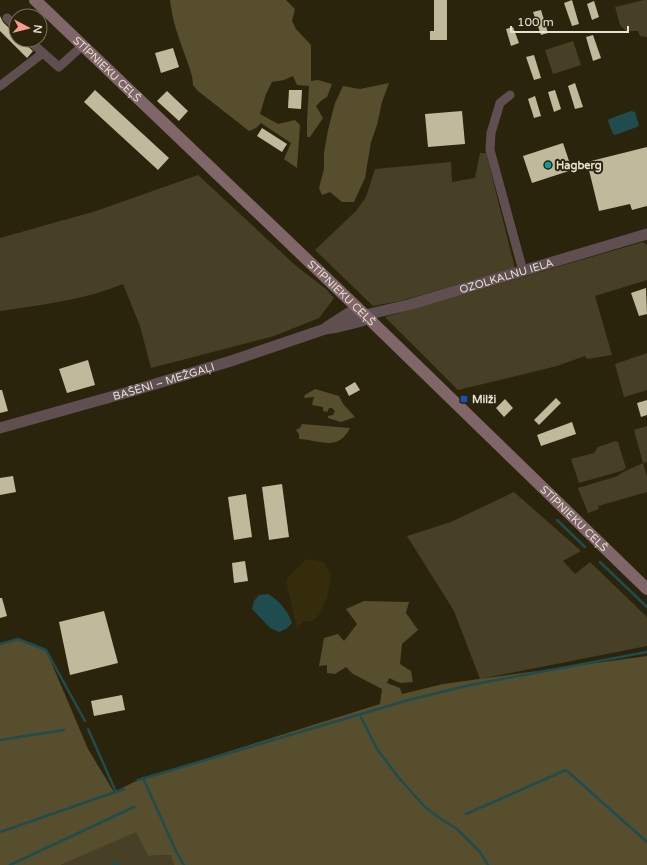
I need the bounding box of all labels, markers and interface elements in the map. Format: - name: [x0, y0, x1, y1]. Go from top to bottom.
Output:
- north arrow: [8, 8, 48, 48]
- scale bar: [511, 8, 628, 34]
- text: 100 m: [517, 15, 554, 29]
- text: N: [30, 24, 44, 34]
- street label: STĪPNIEKU CEĻŠ: [71, 34, 145, 105]
- place label: Hagberg: [556, 159, 602, 173]
- marker: Hagberg: [543, 160, 553, 170]
- street label: OZOLKALNU IELA: [458, 256, 555, 296]
- street label: STĪPNIEKU CEĻŠ: [305, 257, 379, 328]
- street label: BAŠĒNI – MEŽGAĻI: [111, 360, 216, 403]
- place label: Milži: [472, 393, 496, 406]
- marker: Milži: [459, 394, 469, 404]
- street label: STĪPNIEKU CEĻŠ: [538, 483, 612, 554]

